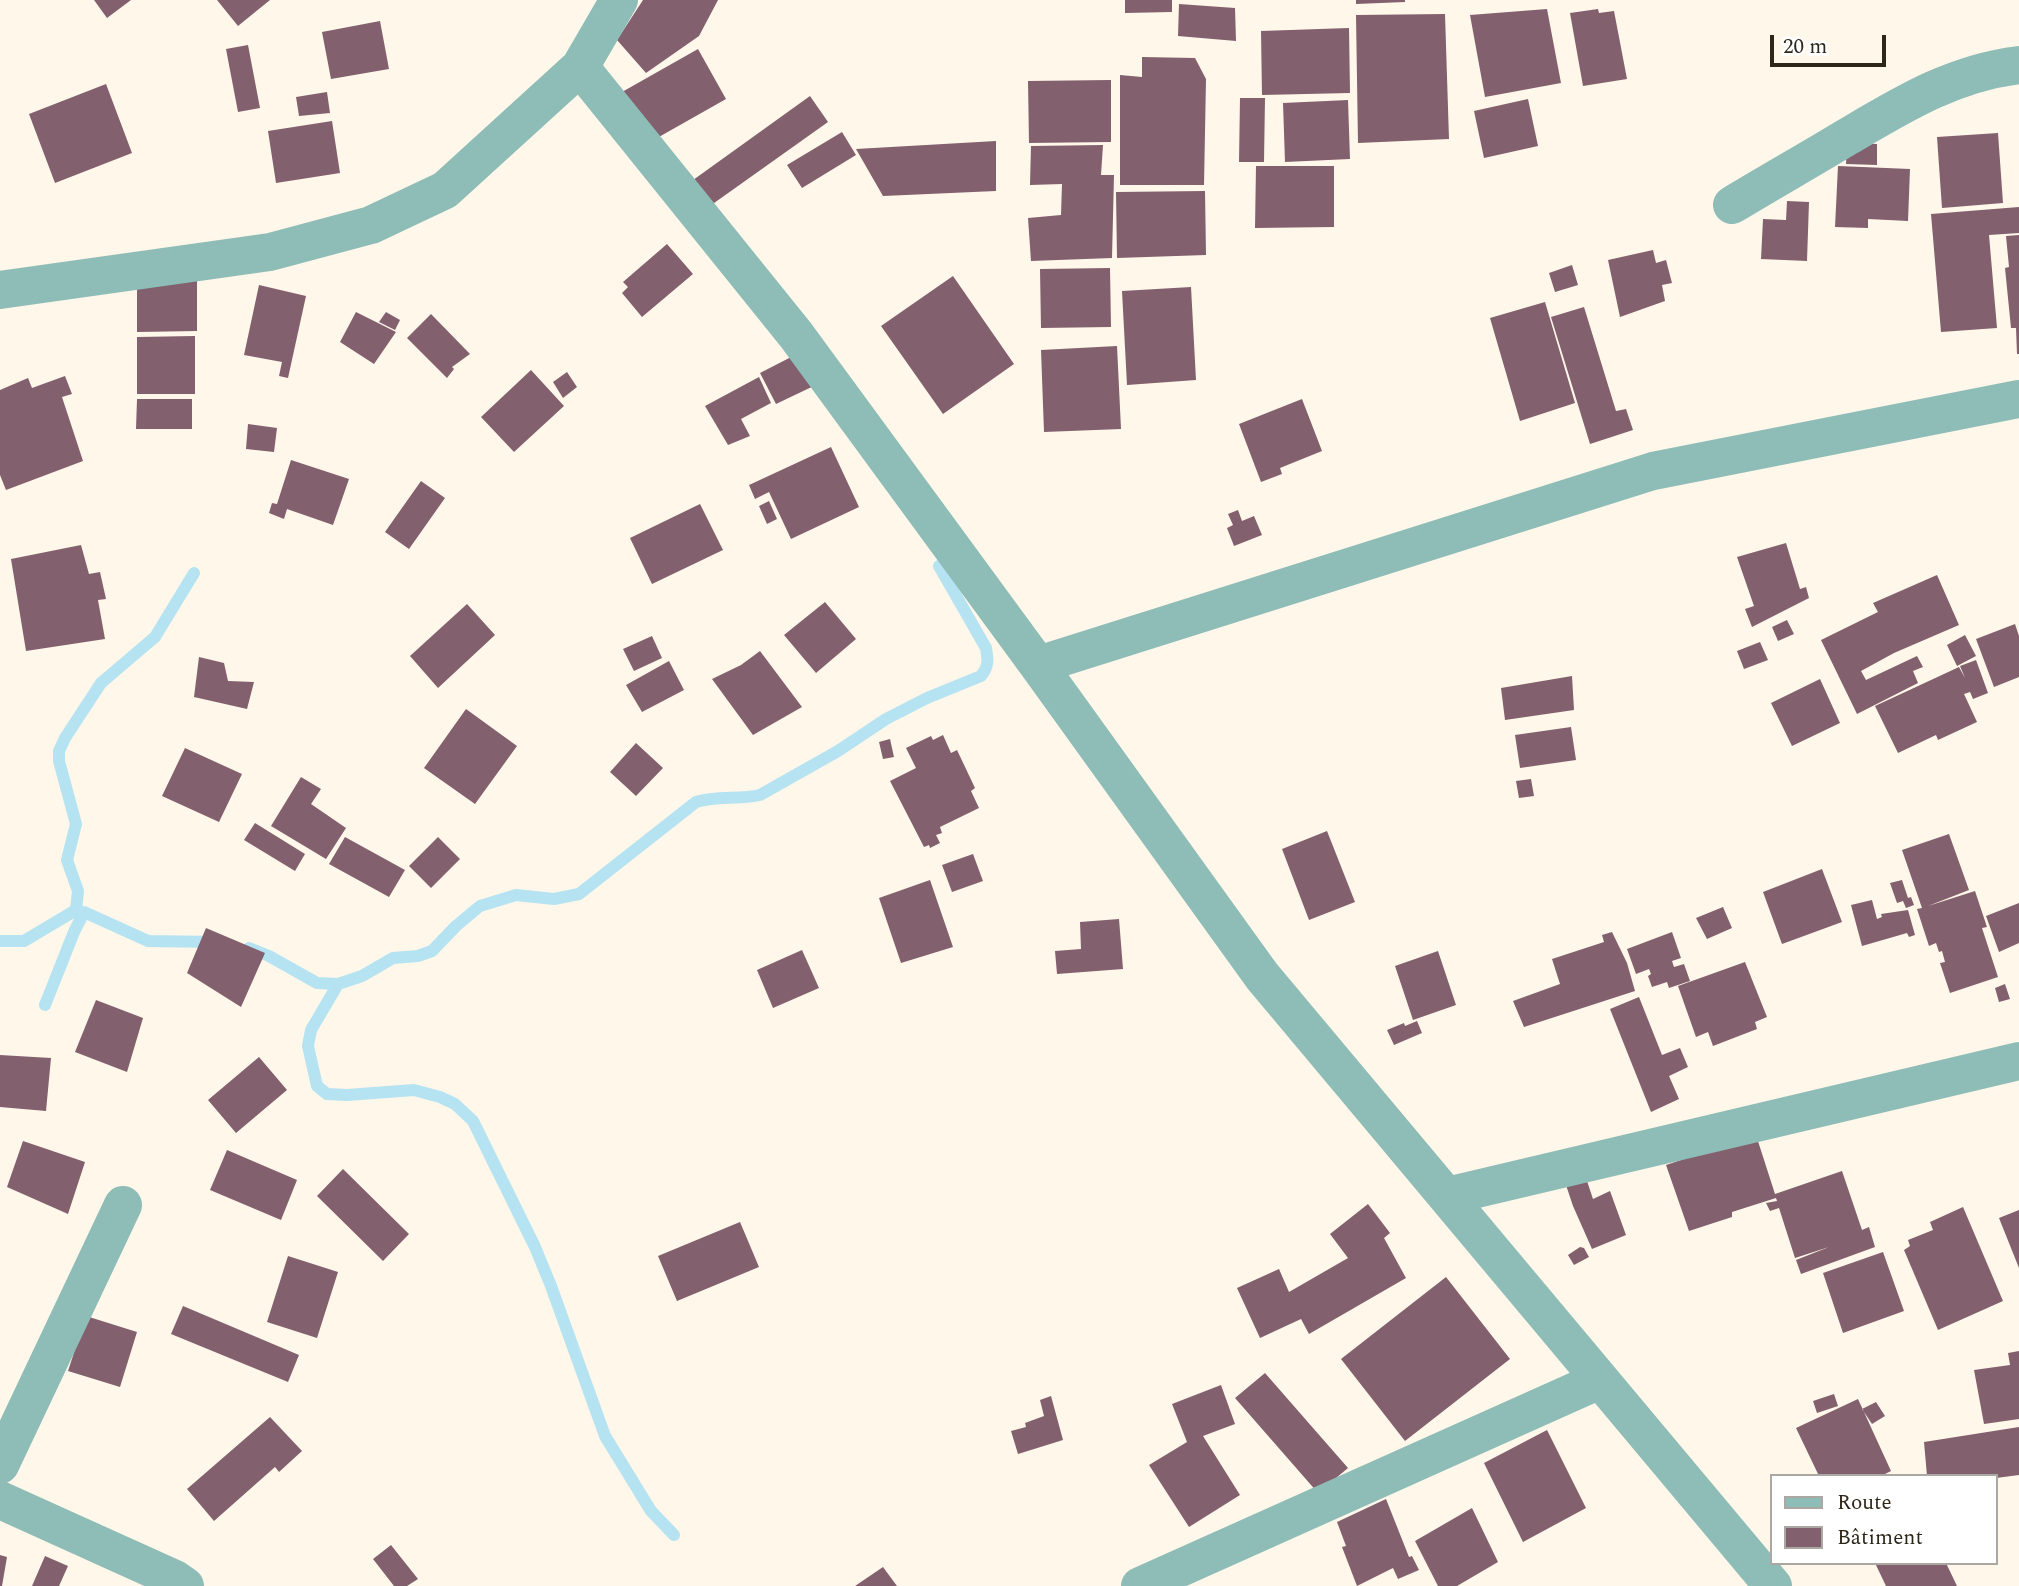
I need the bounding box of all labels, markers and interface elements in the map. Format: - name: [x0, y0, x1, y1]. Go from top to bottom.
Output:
- scale bar: [1774, 21, 1890, 65]
- text: 20 m: [1783, 31, 1827, 63]
- legend: [1770, 1474, 1998, 1565]
- text: Route: [1837, 1487, 1892, 1519]
- text: Bâtiment: [1837, 1522, 1923, 1554]

